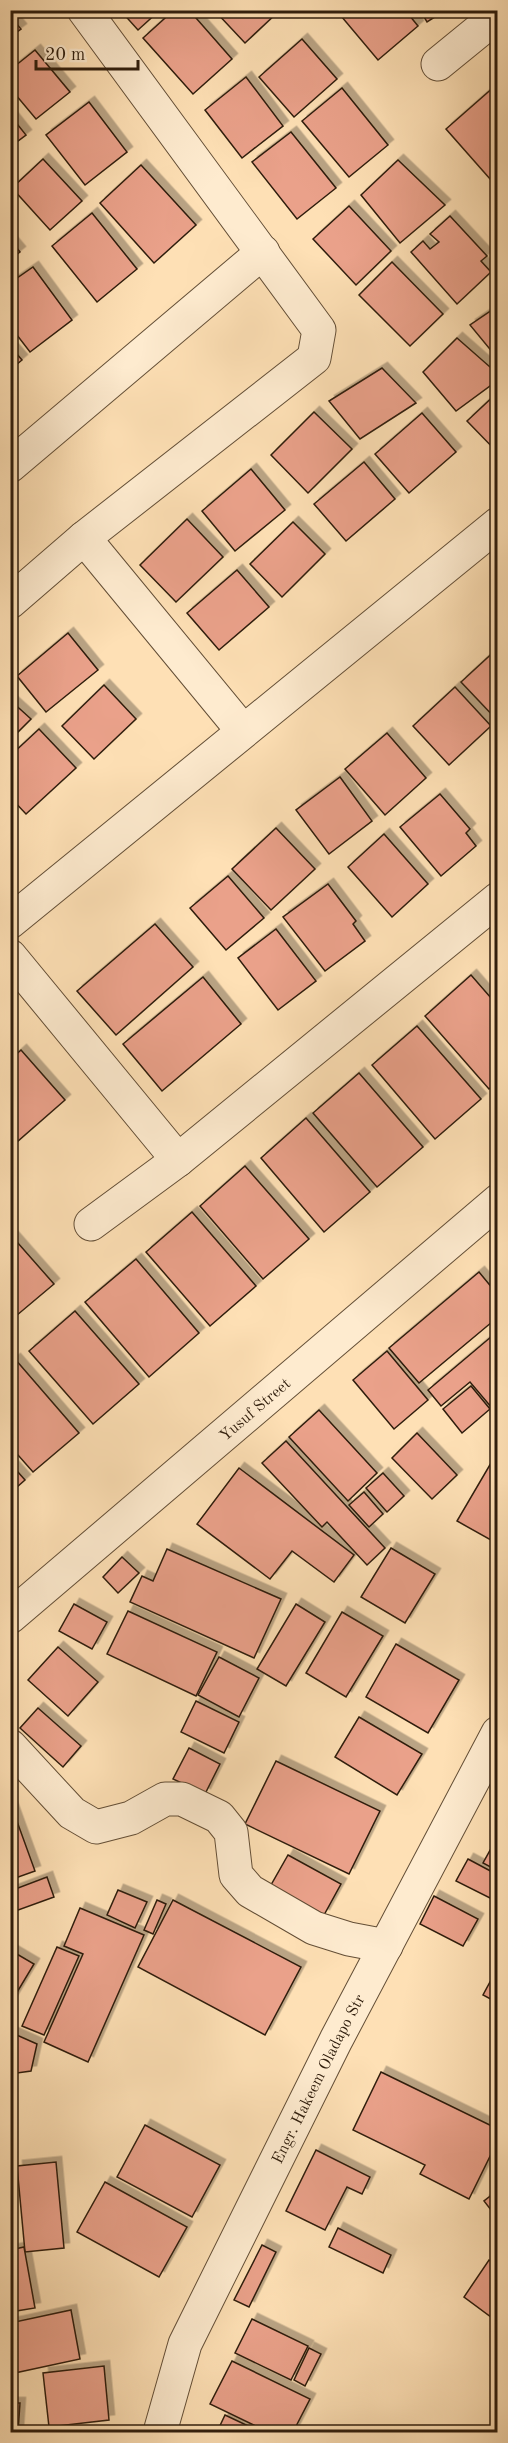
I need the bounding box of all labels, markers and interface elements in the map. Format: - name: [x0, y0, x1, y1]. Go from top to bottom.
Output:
- scale bar: [36, 33, 138, 71]
- text: 20 m: [45, 46, 85, 64]
- street label: Yusuf Street: [217, 1376, 294, 1445]
- street label: Engr. Hakeem Oladapo Str: [270, 1992, 369, 2167]

